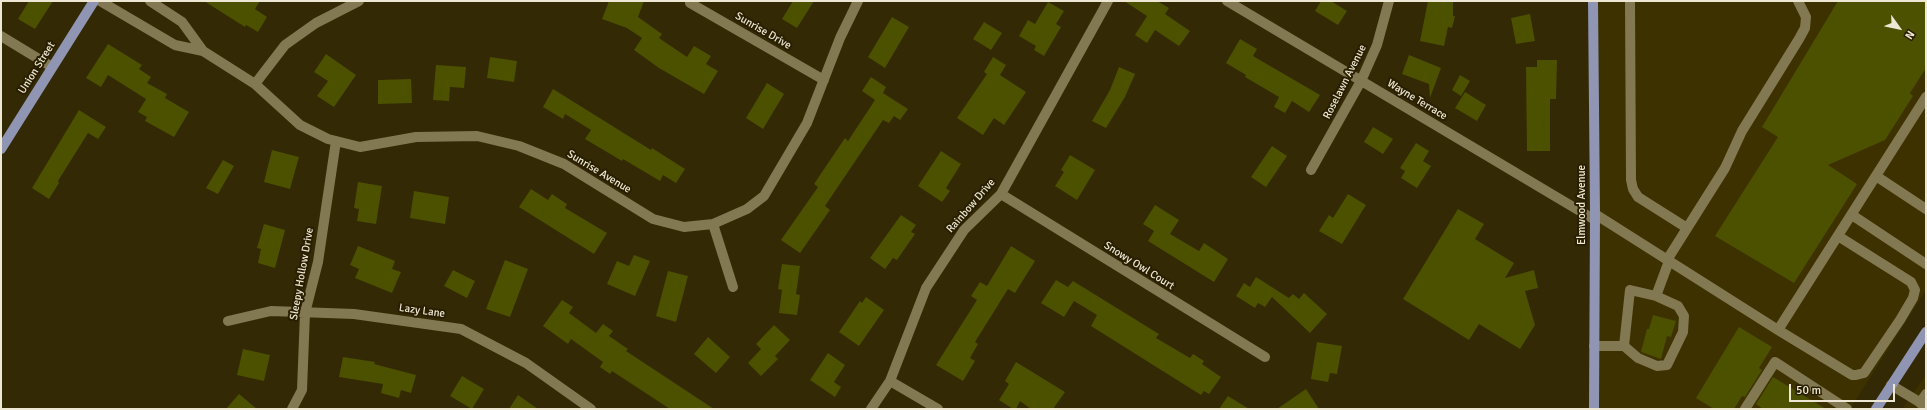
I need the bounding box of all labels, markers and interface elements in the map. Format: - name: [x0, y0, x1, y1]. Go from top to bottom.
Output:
- north arrow: [1879, 8, 1919, 48]
- street label: Sunrise Drive: [733, 10, 793, 52]
- text: N: [1902, 28, 1917, 42]
- street label: Union Street: [16, 39, 58, 97]
- street label: Roselawn Avenue: [1321, 42, 1369, 122]
- street label: Wayne Terrace: [1385, 77, 1449, 123]
- street label: Sunrise Avenue: [565, 148, 633, 196]
- street label: Elmwood Avenue: [1575, 165, 1589, 245]
- street label: Rainbow Drive: [944, 176, 998, 236]
- street label: Sleepy Hollow Drive: [287, 227, 317, 321]
- street label: Snowy Owl Court: [1101, 239, 1177, 293]
- street label: Lazy Lane: [398, 301, 446, 321]
- scale bar: [1791, 376, 1897, 402]
- text: 50 m: [1796, 383, 1821, 398]

